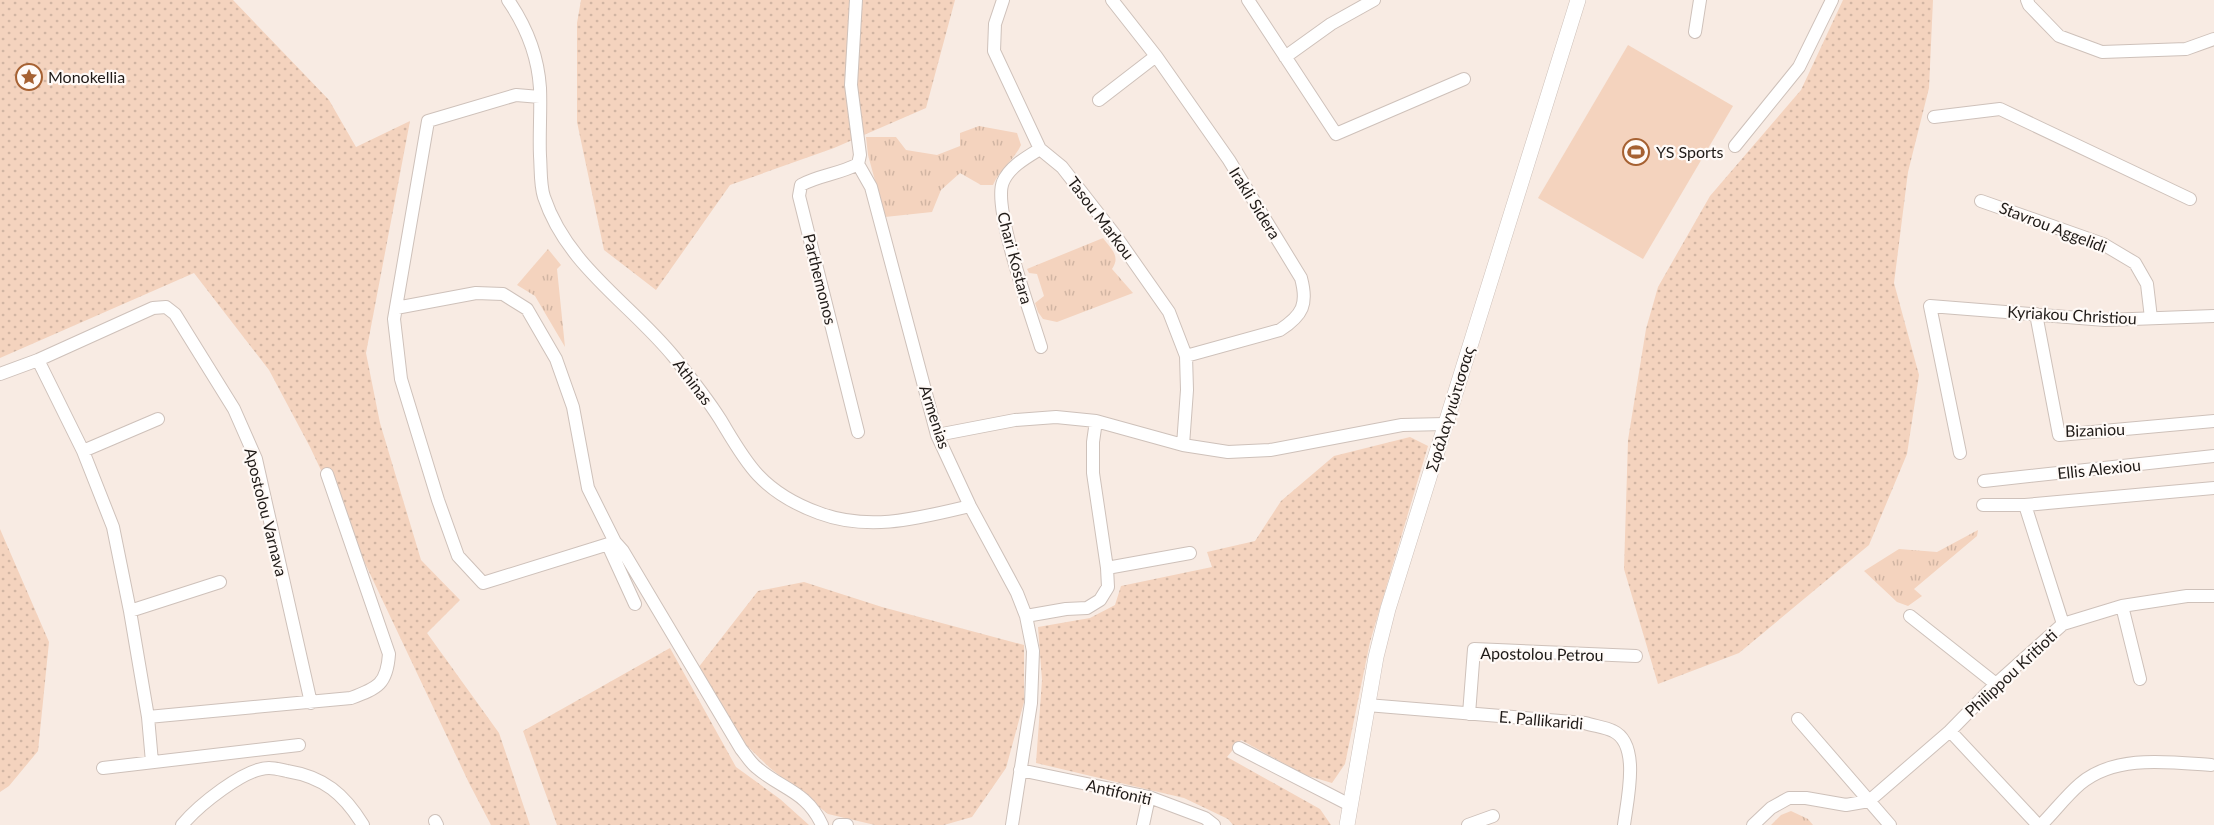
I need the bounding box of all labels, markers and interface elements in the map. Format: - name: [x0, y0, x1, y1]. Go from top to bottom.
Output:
- place icon: Monokellia: [14, 62, 44, 92]
- place label: Monokellia: [48, 67, 125, 86]
- sports icon: YS Sports: [1621, 137, 1651, 167]
- place label: YS Sports: [1656, 142, 1724, 161]
- street label: Irakli Sidera: [1226, 163, 1285, 242]
- street label: Tasou Markou: [1064, 173, 1139, 263]
- street label: Stavrou Aggelidi: [1997, 197, 2109, 256]
- street label: Chari Kostara: [994, 210, 1037, 306]
- street label: Parthemonos: [800, 231, 841, 327]
- street label: Kyriakou Christiou: [2007, 302, 2137, 327]
- street label: Σφάλαγγιώτισσας: [1421, 343, 1478, 474]
- street label: Athinas: [670, 355, 717, 408]
- street label: Armenias: [916, 383, 955, 451]
- street label: Bizaniou: [2065, 419, 2125, 440]
- street label: Apostolou Varnava: [241, 446, 292, 578]
- street label: Ellis Alexiou: [2056, 455, 2142, 482]
- street label: Philippou Kritioti: [1961, 625, 2061, 720]
- street label: Apostolou Petrou: [1480, 643, 1604, 664]
- street label: E. Pallikaridi: [1498, 706, 1584, 733]
- street label: Antifoniti: [1085, 775, 1154, 808]

